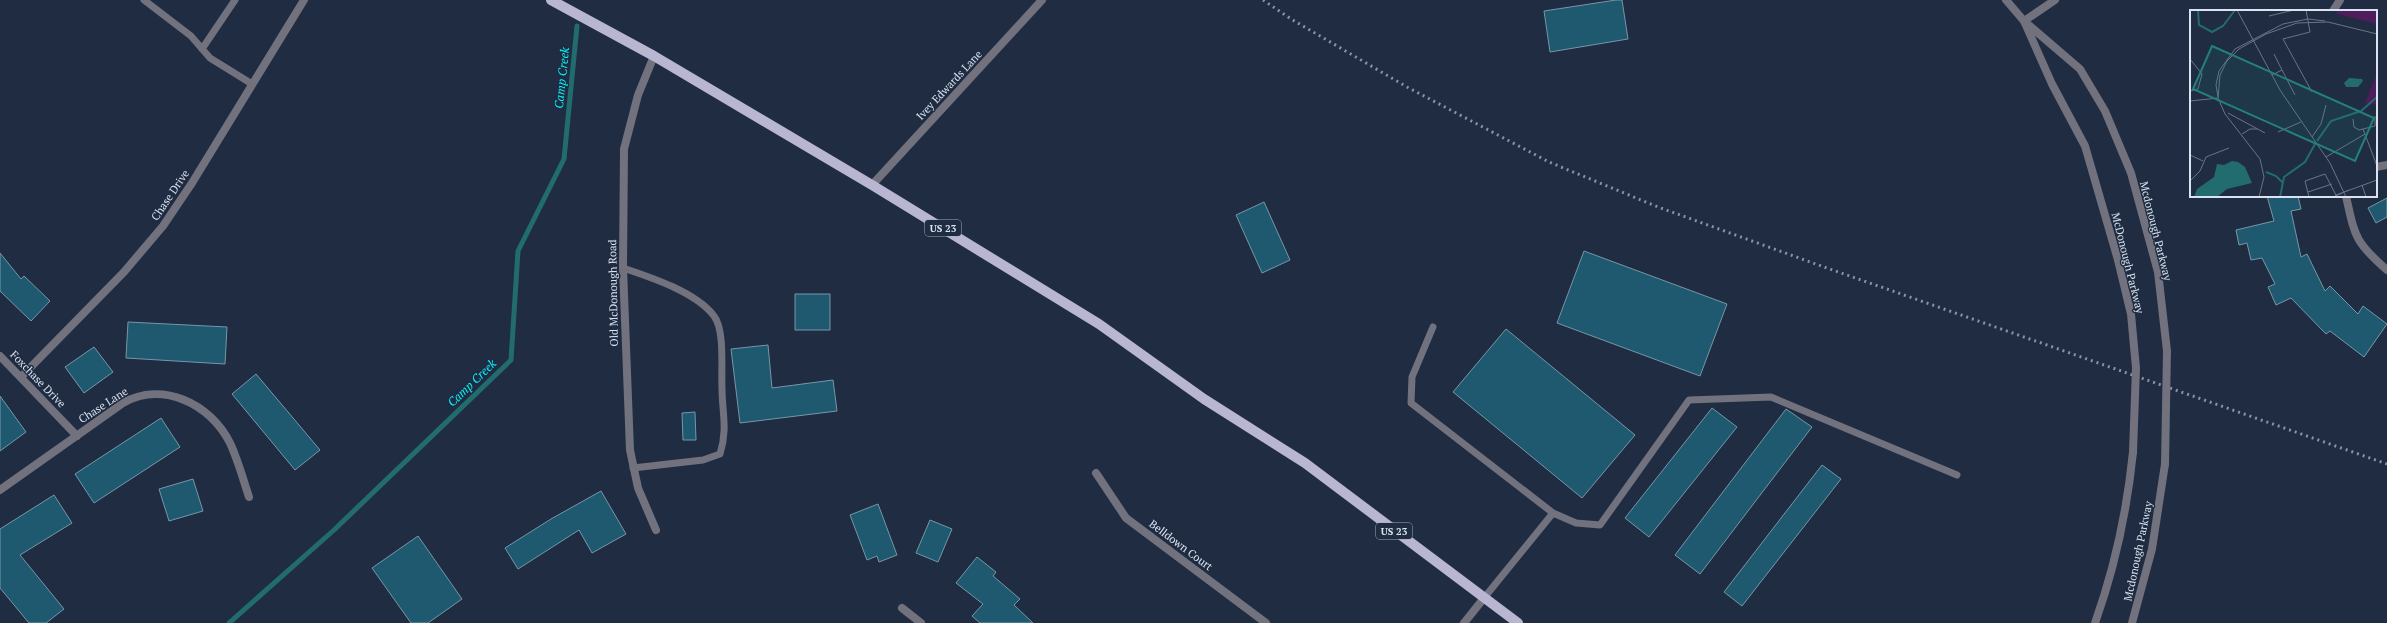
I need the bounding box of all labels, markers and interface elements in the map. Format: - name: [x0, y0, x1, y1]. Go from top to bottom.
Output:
- inset map: [2190, 10, 2377, 197]
- water label: Camp Creek: [551, 46, 572, 109]
- street label: Ivey Edwards Lane: [913, 47, 985, 123]
- street label: Chase Drive: [148, 167, 192, 223]
- street label: Mcdonough Parkway: [2137, 180, 2175, 283]
- street label: McDonough Parkway: [2109, 211, 2147, 315]
- road number: US 23: [925, 220, 961, 236]
- street label: Old McDonough Road: [605, 239, 621, 347]
- street label: Foxchase Drive: [7, 348, 69, 411]
- water label: Camp Creek: [444, 356, 499, 409]
- street label: Chase Lane: [76, 384, 131, 426]
- street label: Mcdonough Parkway: [2121, 499, 2156, 602]
- street label: Belldown Court: [1147, 517, 1215, 573]
- road number: US 23: [1376, 523, 1412, 539]

